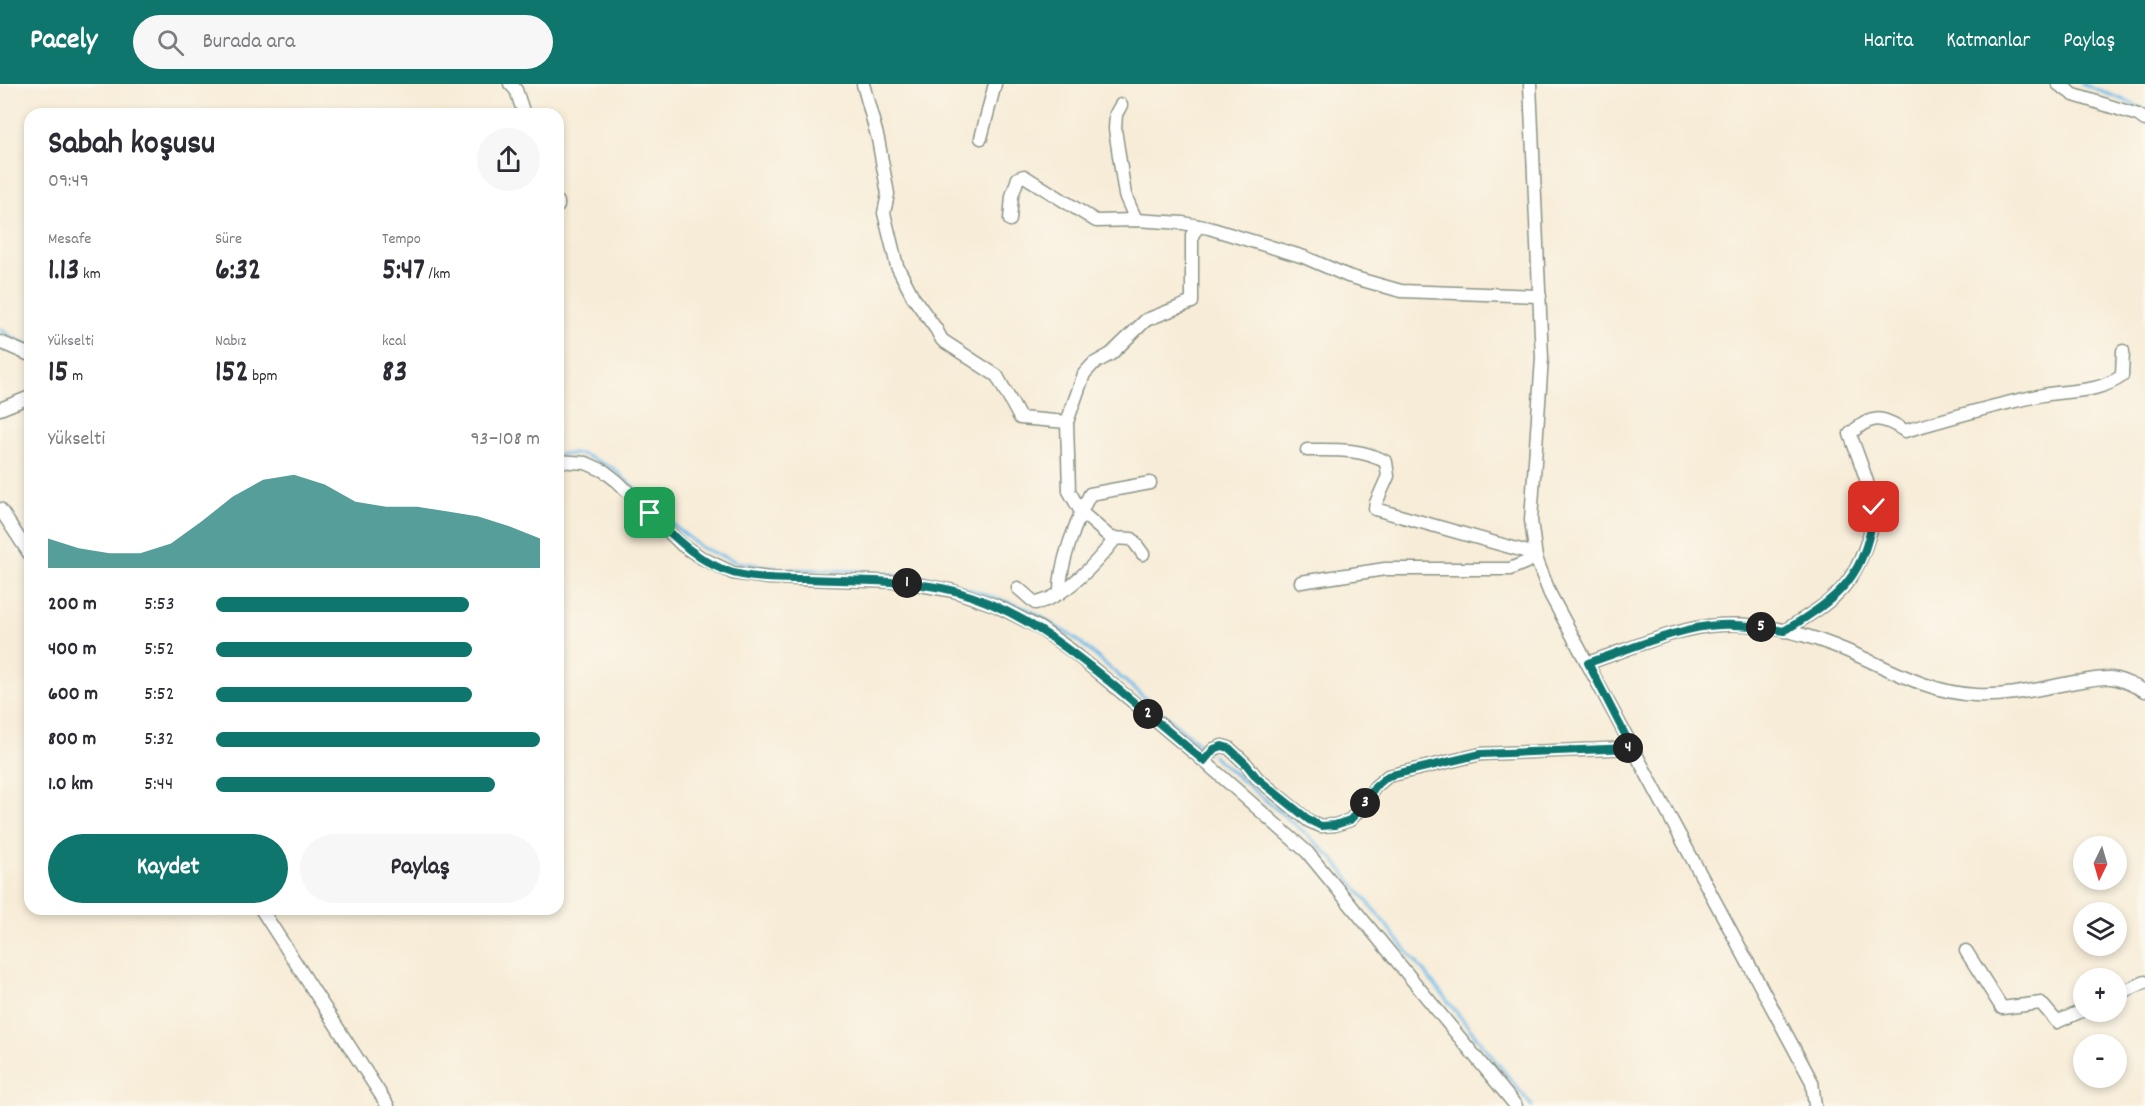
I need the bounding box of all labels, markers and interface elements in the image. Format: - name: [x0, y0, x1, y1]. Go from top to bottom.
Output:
- search box: [133, 15, 553, 69]
- text: Pacely: [30, 22, 97, 62]
- icon: search: [154, 26, 187, 59]
- text: Burada ara: [202, 27, 295, 58]
- text: Harita: [1863, 27, 1913, 57]
- text: Katmanlar: [1946, 27, 2030, 57]
- text: Paylaş: [2063, 27, 2115, 57]
- text: Sabah koşusu: [48, 122, 215, 169]
- button: share: [477, 128, 540, 191]
- text: 09:49: [48, 168, 89, 196]
- text: Mesafe: [48, 228, 91, 251]
- text: Süre: [215, 228, 242, 251]
- text: Tempo: [382, 228, 421, 251]
- text: 1.13: [48, 251, 79, 294]
- text: 6:32: [215, 251, 261, 294]
- text: 5:47: [382, 251, 425, 294]
- text: km: [79, 263, 101, 286]
- text: /km: [425, 263, 451, 286]
- text: Yükselti: [48, 330, 94, 353]
- text: Nabız: [215, 330, 246, 353]
- text: kcal: [382, 330, 406, 353]
- text: 15: [48, 353, 68, 396]
- text: 152: [215, 353, 249, 396]
- text: 83: [382, 353, 407, 396]
- text: m: [68, 365, 83, 388]
- text: bpm: [249, 365, 278, 388]
- text: Yükselti: [48, 426, 105, 454]
- text: 93–108 m: [470, 426, 540, 454]
- pin: [1848, 481, 1899, 532]
- pin: [624, 487, 675, 538]
- icon: check: [1857, 490, 1890, 523]
- icon: arrive: [633, 496, 666, 529]
- pin: 1: [892, 568, 922, 598]
- text: 1: [905, 571, 909, 594]
- text: 200 m: [48, 591, 97, 619]
- text: 5:53: [144, 591, 175, 619]
- pin: 5: [1746, 612, 1776, 642]
- text: 5: [1757, 615, 1765, 638]
- text: 400 m: [48, 636, 96, 664]
- text: 5:52: [144, 636, 175, 664]
- text: 600 m: [48, 681, 98, 709]
- text: 5:52: [144, 681, 175, 709]
- pin: 2: [1133, 699, 1163, 729]
- text: 2: [1145, 702, 1152, 725]
- text: 800 m: [48, 726, 96, 754]
- text: 5:32: [144, 726, 174, 754]
- pin: 4: [1613, 733, 1643, 763]
- text: 4: [1625, 736, 1631, 759]
- text: 1.0 km: [48, 771, 93, 799]
- text: 5:44: [144, 771, 173, 799]
- pin: 3: [1350, 788, 1380, 818]
- text: 3: [1361, 791, 1369, 814]
- button: Kaydet: [48, 834, 288, 903]
- button: Paylaş: [300, 834, 540, 903]
- north arrow: [2073, 836, 2127, 890]
- map controls: [2073, 836, 2127, 1088]
- button: layers: [2073, 902, 2127, 956]
- button: +: [2073, 968, 2127, 1022]
- button: −: [2073, 1034, 2127, 1088]

